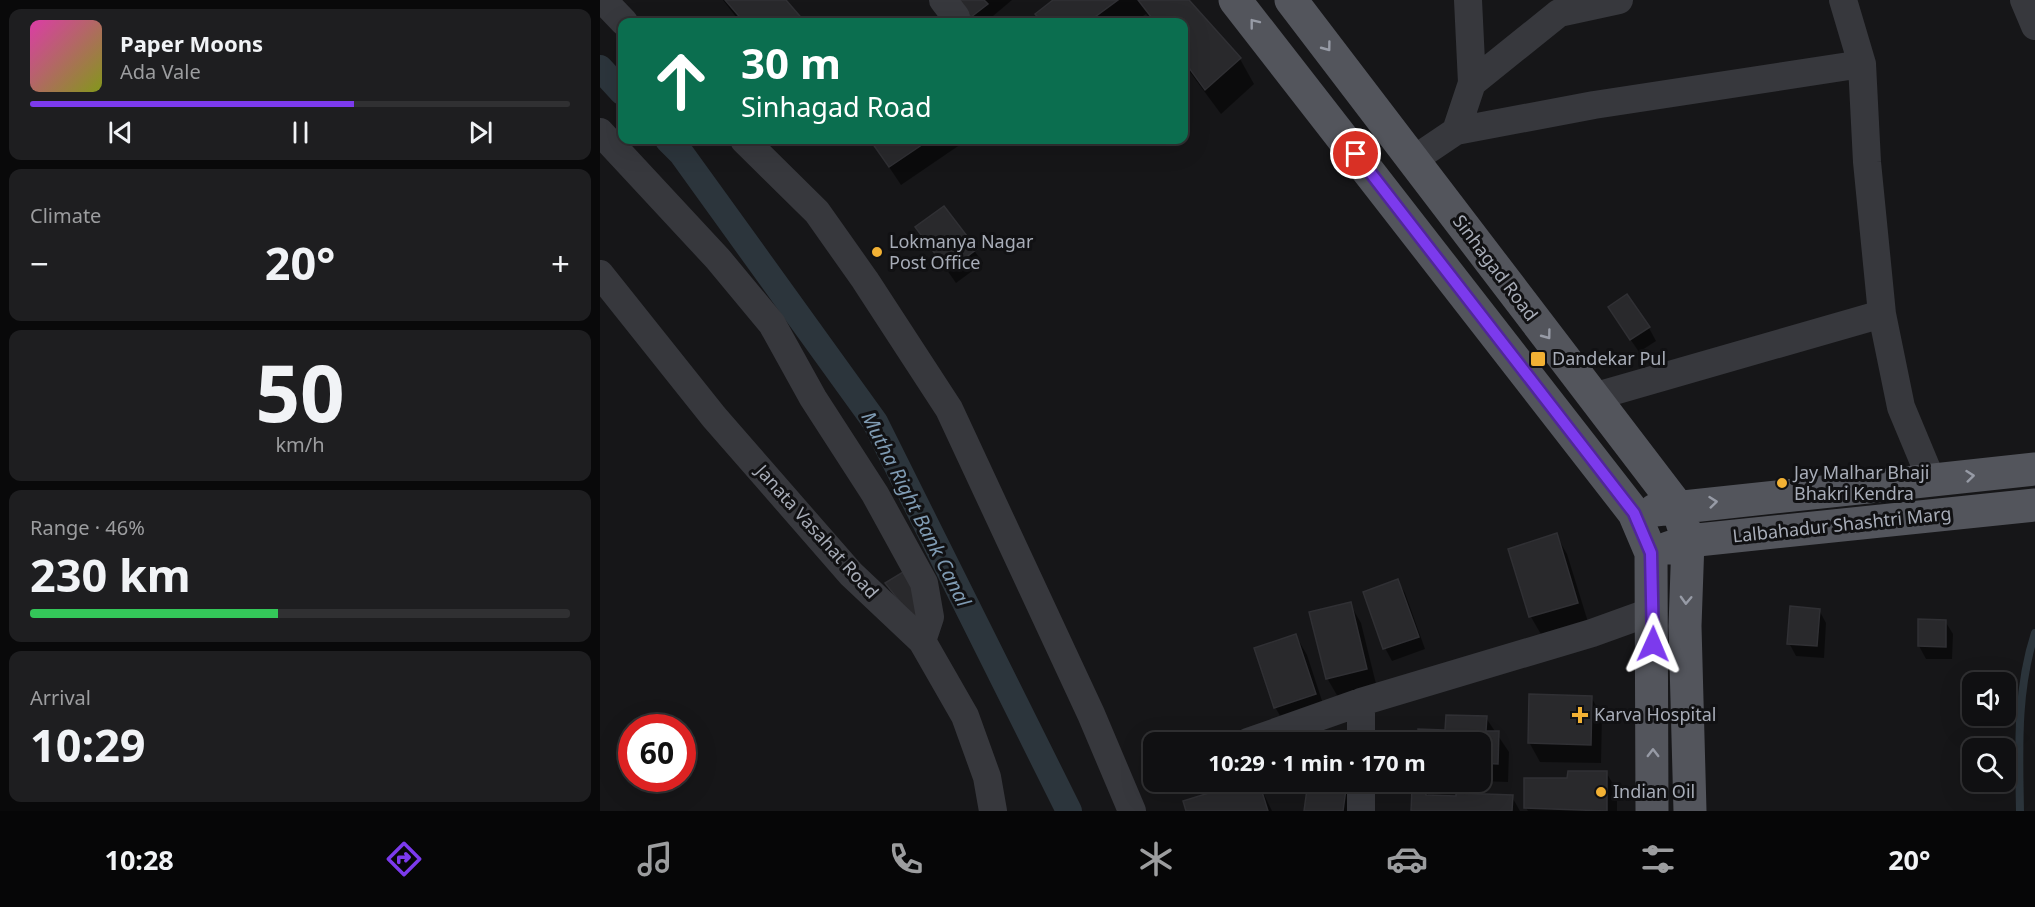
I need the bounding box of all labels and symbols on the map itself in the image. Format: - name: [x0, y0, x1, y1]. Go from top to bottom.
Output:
- one-way arrow: [1250, 19, 1261, 30]
- one-way arrow: [1319, 40, 1330, 51]
- pin: [1330, 128, 1381, 179]
- street label: Sinhagad Road: [1448, 209, 1544, 325]
- place label: Lokmanya Nagar Post Office: [889, 229, 1034, 274]
- marker: Lokmanya Nagar Post Office: [870, 245, 884, 259]
- one-way arrow: [1539, 329, 1550, 340]
- place label: Dandekar Pul: [1552, 346, 1666, 370]
- marker: Dandekar Pul: [1529, 350, 1547, 368]
- water label: Mutha Right Bank Canal: [855, 406, 978, 612]
- street label: Janata Vasahat Road: [750, 458, 884, 603]
- place label: Jay Malhar Bhaji Bhakri Kendra: [1792, 460, 1930, 505]
- one-way arrow: [1965, 470, 1974, 482]
- marker: Jay Malhar Bhaji Bhakri Kendra: [1775, 476, 1789, 490]
- one-way arrow: [1709, 496, 1718, 509]
- street label: Lalbahadur Shashtri Marg: [1731, 501, 1952, 547]
- one-way arrow: [1679, 595, 1692, 604]
- position arrow: [1621, 612, 1685, 676]
- place label: Karva Hospital: [1594, 702, 1716, 726]
- marker: Karva Hospital: [1571, 706, 1589, 724]
- speed limit sign: 60: [618, 714, 696, 792]
- one-way arrow: [1646, 748, 1659, 757]
- place label: Indian Oil: [1613, 779, 1695, 803]
- marker: Indian Oil: [1594, 785, 1608, 799]

